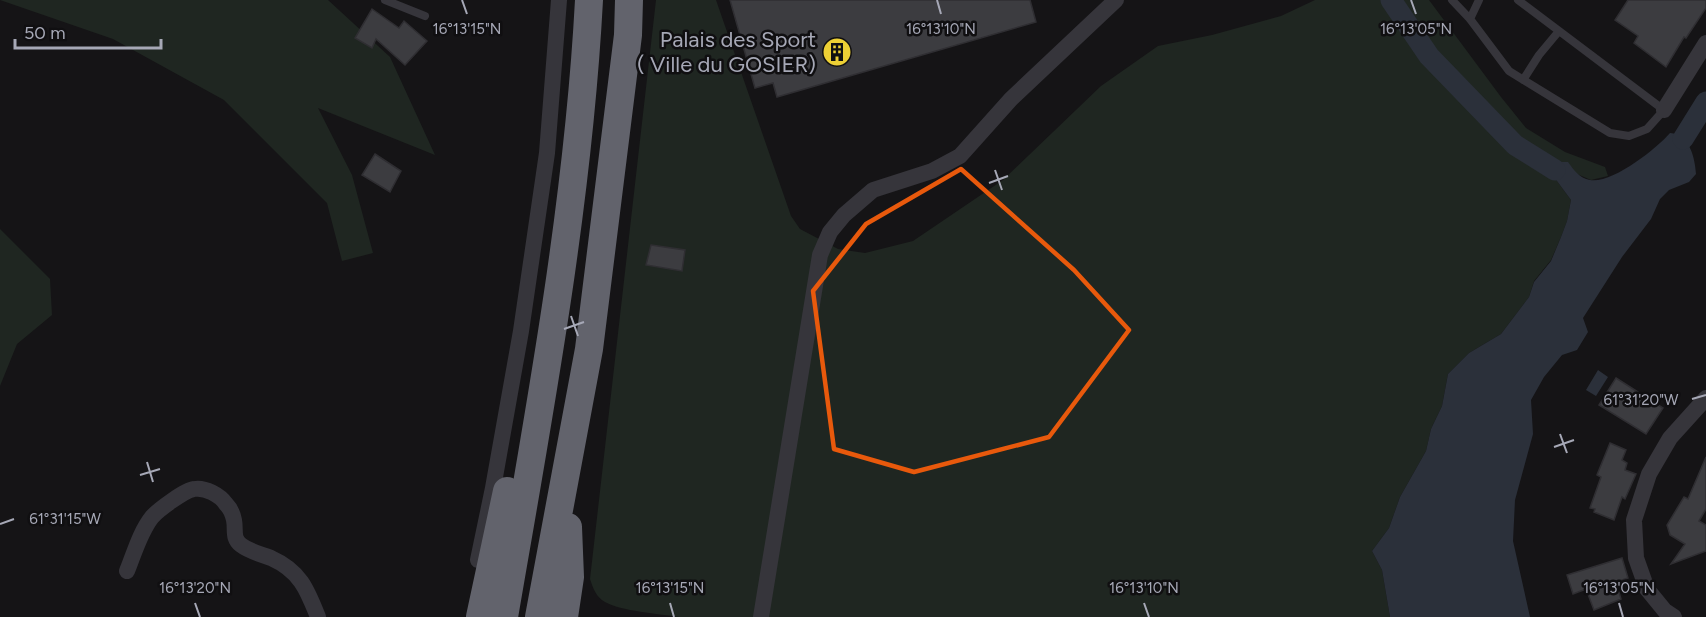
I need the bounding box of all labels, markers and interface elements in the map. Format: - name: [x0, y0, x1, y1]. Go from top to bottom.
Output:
- scale bar: [15, 12, 160, 50]
- text: 16°13'15"N: [433, 20, 501, 38]
- text: 16°13'10"N: [906, 20, 976, 38]
- text: 16°13'05"N: [1380, 20, 1452, 38]
- text: 50 m: [24, 22, 66, 44]
- place label: Palais des Sport ( Ville du GOSIER): [637, 26, 816, 78]
- building icon: Palais des Sport ( Ville du GOSIER): [821, 36, 853, 68]
- text: 61°31'20"W: [1604, 391, 1679, 409]
- text: 61°31'15"W: [29, 510, 101, 528]
- text: 16°13'20"N: [159, 579, 231, 597]
- text: 16°13'15"N: [636, 579, 704, 597]
- text: 16°13'10"N: [1109, 579, 1179, 597]
- text: 16°13'05"N: [1583, 579, 1655, 597]

